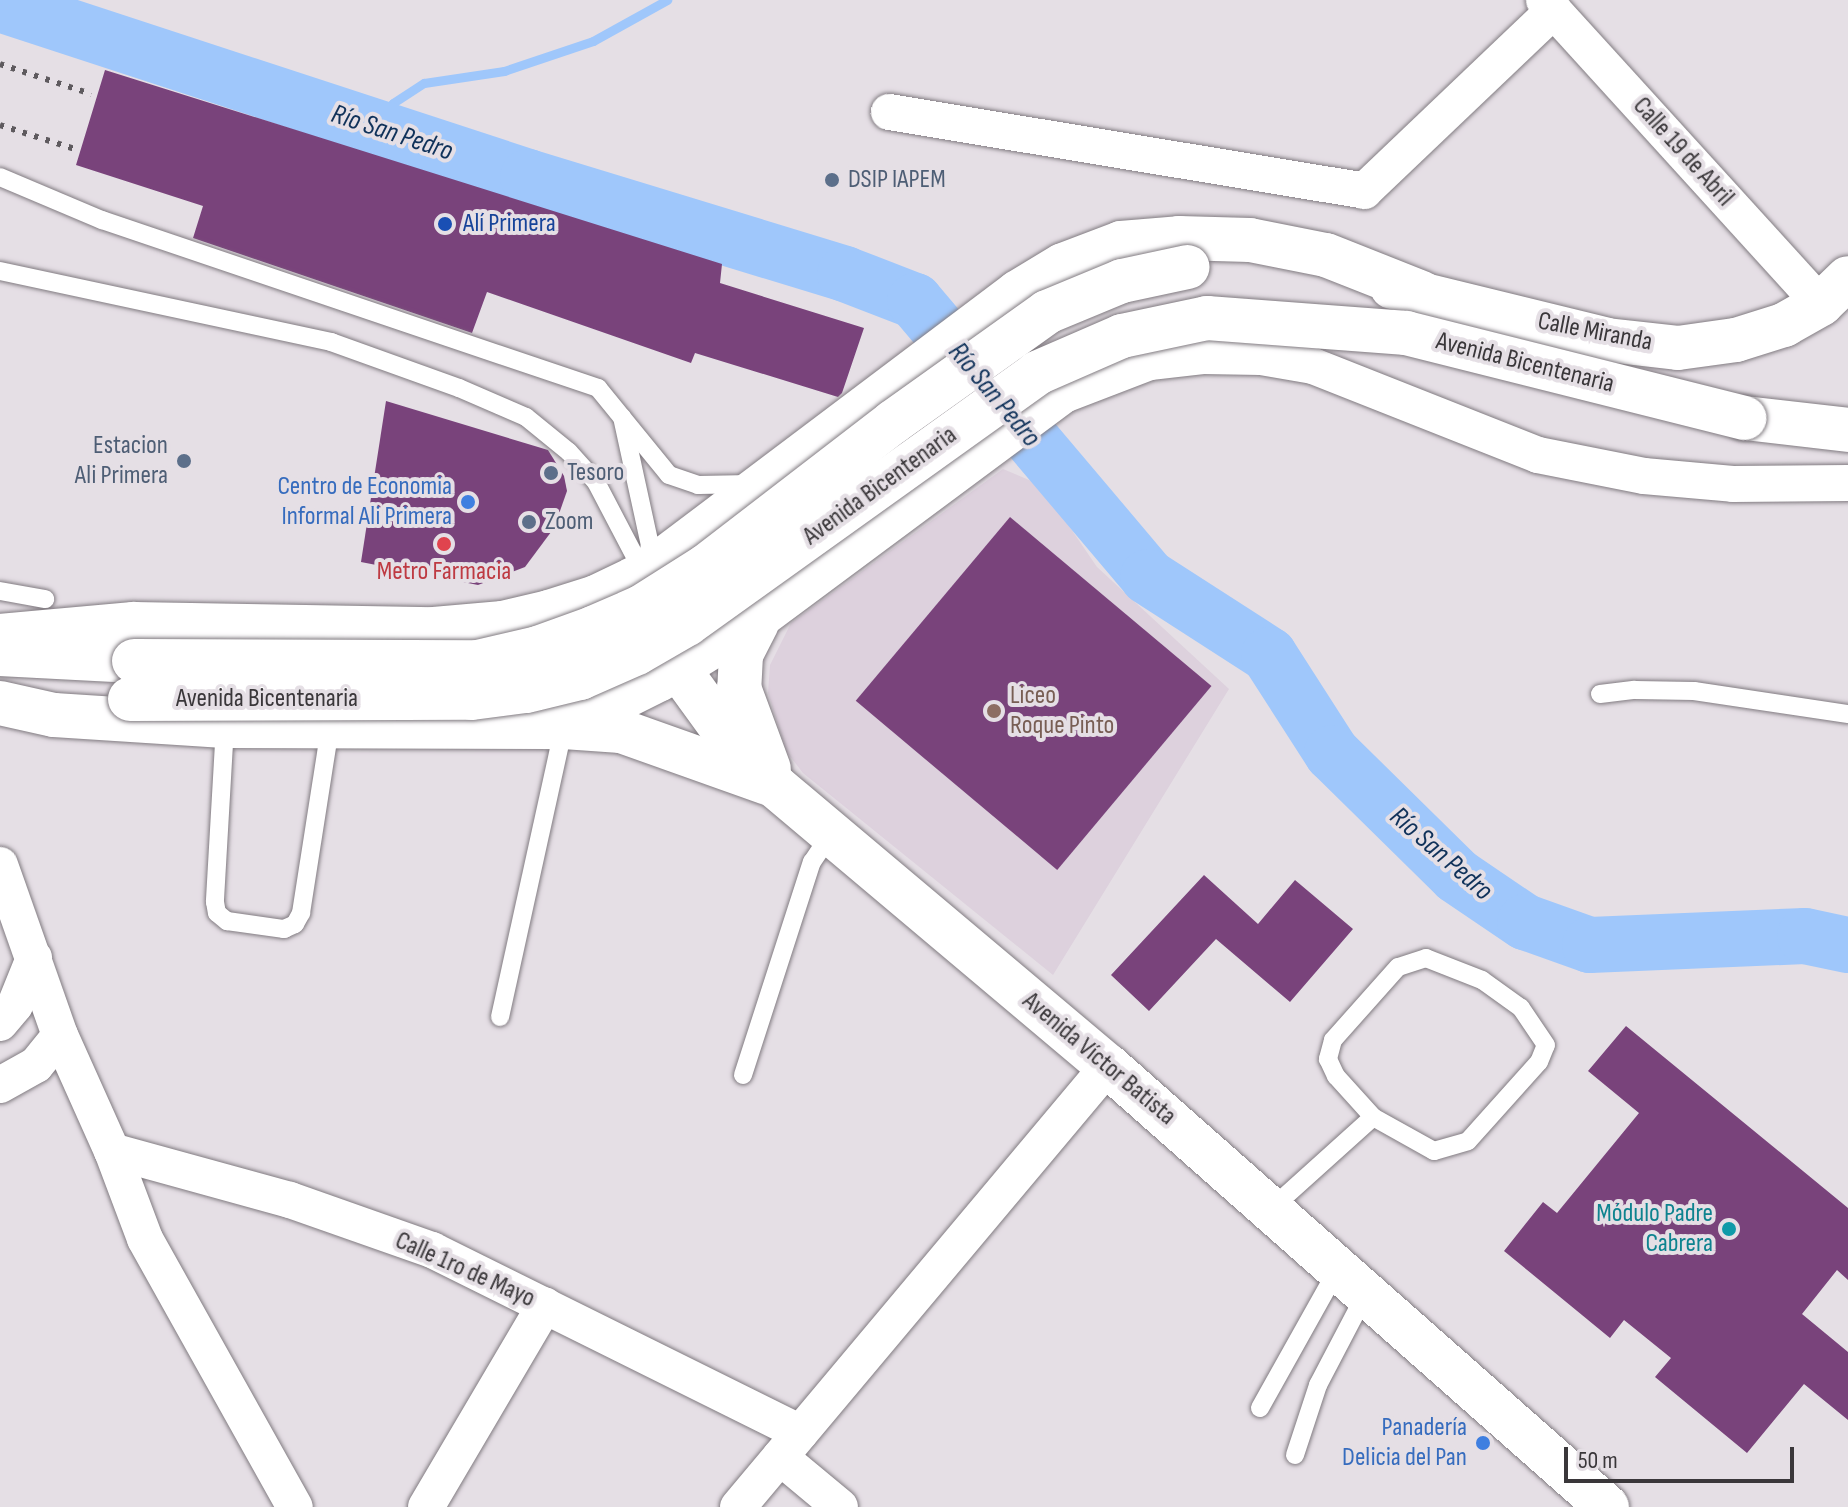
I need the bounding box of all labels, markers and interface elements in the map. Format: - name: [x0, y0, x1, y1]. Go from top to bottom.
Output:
- street label: Calle 19 de Abril: [1626, 91, 1740, 213]
- water label: Río San Pedro: [327, 98, 457, 168]
- place label: DSIP IAPEM: [848, 164, 946, 196]
- marker: DSIP IAPEM: [823, 171, 841, 189]
- place label: Alí Primera: [463, 208, 556, 240]
- marker: Alí Primera: [434, 213, 456, 235]
- street label: Calle Miranda: [1535, 306, 1655, 358]
- street label: Avenida Bicentenaria: [1433, 326, 1617, 400]
- water label: Río San Pedro: [941, 336, 1047, 454]
- street label: Avenida Bicentenaria: [797, 420, 963, 552]
- place label: Estacion Ali Primera: [75, 430, 168, 492]
- marker: Estacion Ali Primera: [175, 452, 193, 470]
- place label: Tesoro: [567, 457, 624, 489]
- marker: Tesoro: [542, 464, 560, 482]
- place label: Centro de Economia Informal Ali Primera: [277, 471, 452, 532]
- marker: Centro de Economia Informal Ali Primera: [459, 493, 477, 511]
- place label: Zoom: [545, 506, 594, 538]
- marker: Zoom: [520, 513, 538, 531]
- marker: Metro Farmacia: [435, 535, 453, 553]
- place label: Metro Farmacia: [377, 556, 511, 588]
- place label: Liceo Roque Pinto: [1010, 680, 1114, 742]
- street label: Avenida Bicentenaria: [176, 683, 358, 715]
- marker: Liceo Roque Pinto: [985, 702, 1003, 720]
- water label: Río San Pedro: [1383, 800, 1499, 908]
- street label: Avenida Víctor Batista: [1016, 986, 1182, 1132]
- place label: Módulo Padre Cabrera: [1596, 1198, 1713, 1260]
- marker: Módulo Padre Cabrera: [1720, 1220, 1738, 1238]
- street label: Calle 1ro de Mayo: [390, 1225, 540, 1315]
- place label: Panadería Delicia del Pan: [1342, 1412, 1467, 1474]
- scale bar: [1568, 1431, 1798, 1481]
- marker: Panadería Delicia del Pan: [1474, 1434, 1492, 1452]
- text: 50 m: [1578, 1446, 1618, 1475]

